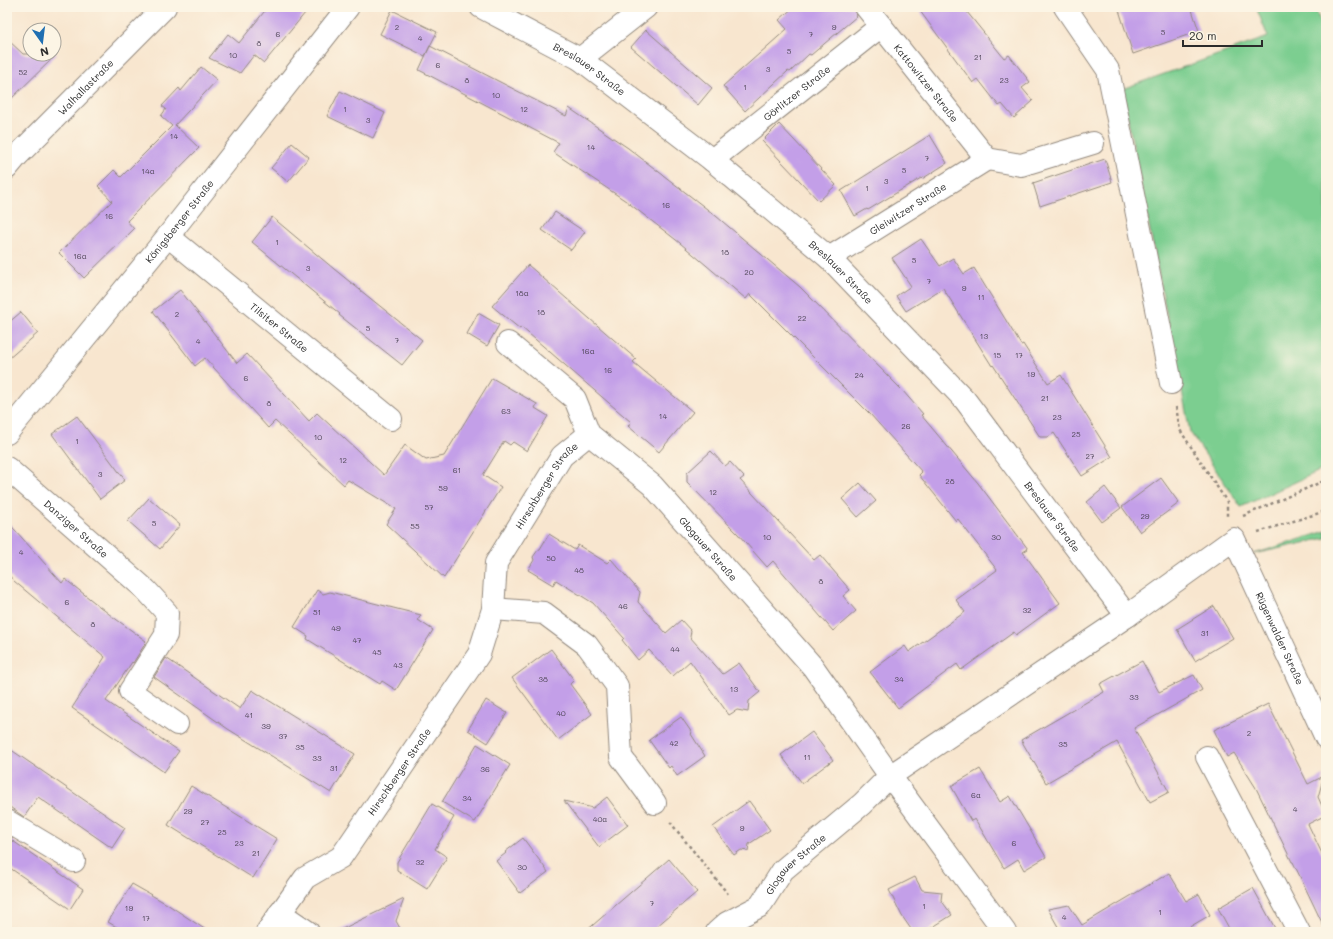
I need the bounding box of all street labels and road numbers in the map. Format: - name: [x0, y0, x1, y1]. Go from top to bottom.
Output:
- street label: Breslauer Straße: [551, 39, 628, 98]
- street label: Kattowitzer Straße: [891, 41, 962, 125]
- street label: Walhallastraße: [55, 56, 117, 118]
- street label: Görlitzer Straße: [760, 62, 833, 124]
- street label: Königsberger Straße: [142, 177, 217, 266]
- street label: Gleiwitzer Straße: [867, 179, 949, 238]
- street label: Breslauer Straße: [806, 237, 876, 307]
- street label: Tilsiter Straße: [247, 299, 312, 356]
- street label: Hirschberger Straße: [512, 439, 581, 532]
- street label: Breslauer Straße: [1021, 478, 1083, 555]
- street label: Danziger Straße: [41, 497, 111, 561]
- street label: Glogauer Straße: [676, 513, 741, 584]
- street label: Rügenwalder Straße: [1252, 590, 1307, 687]
- street label: Hirschberger Straße: [364, 725, 434, 818]
- street label: Glogauer Straße: [762, 830, 829, 897]

